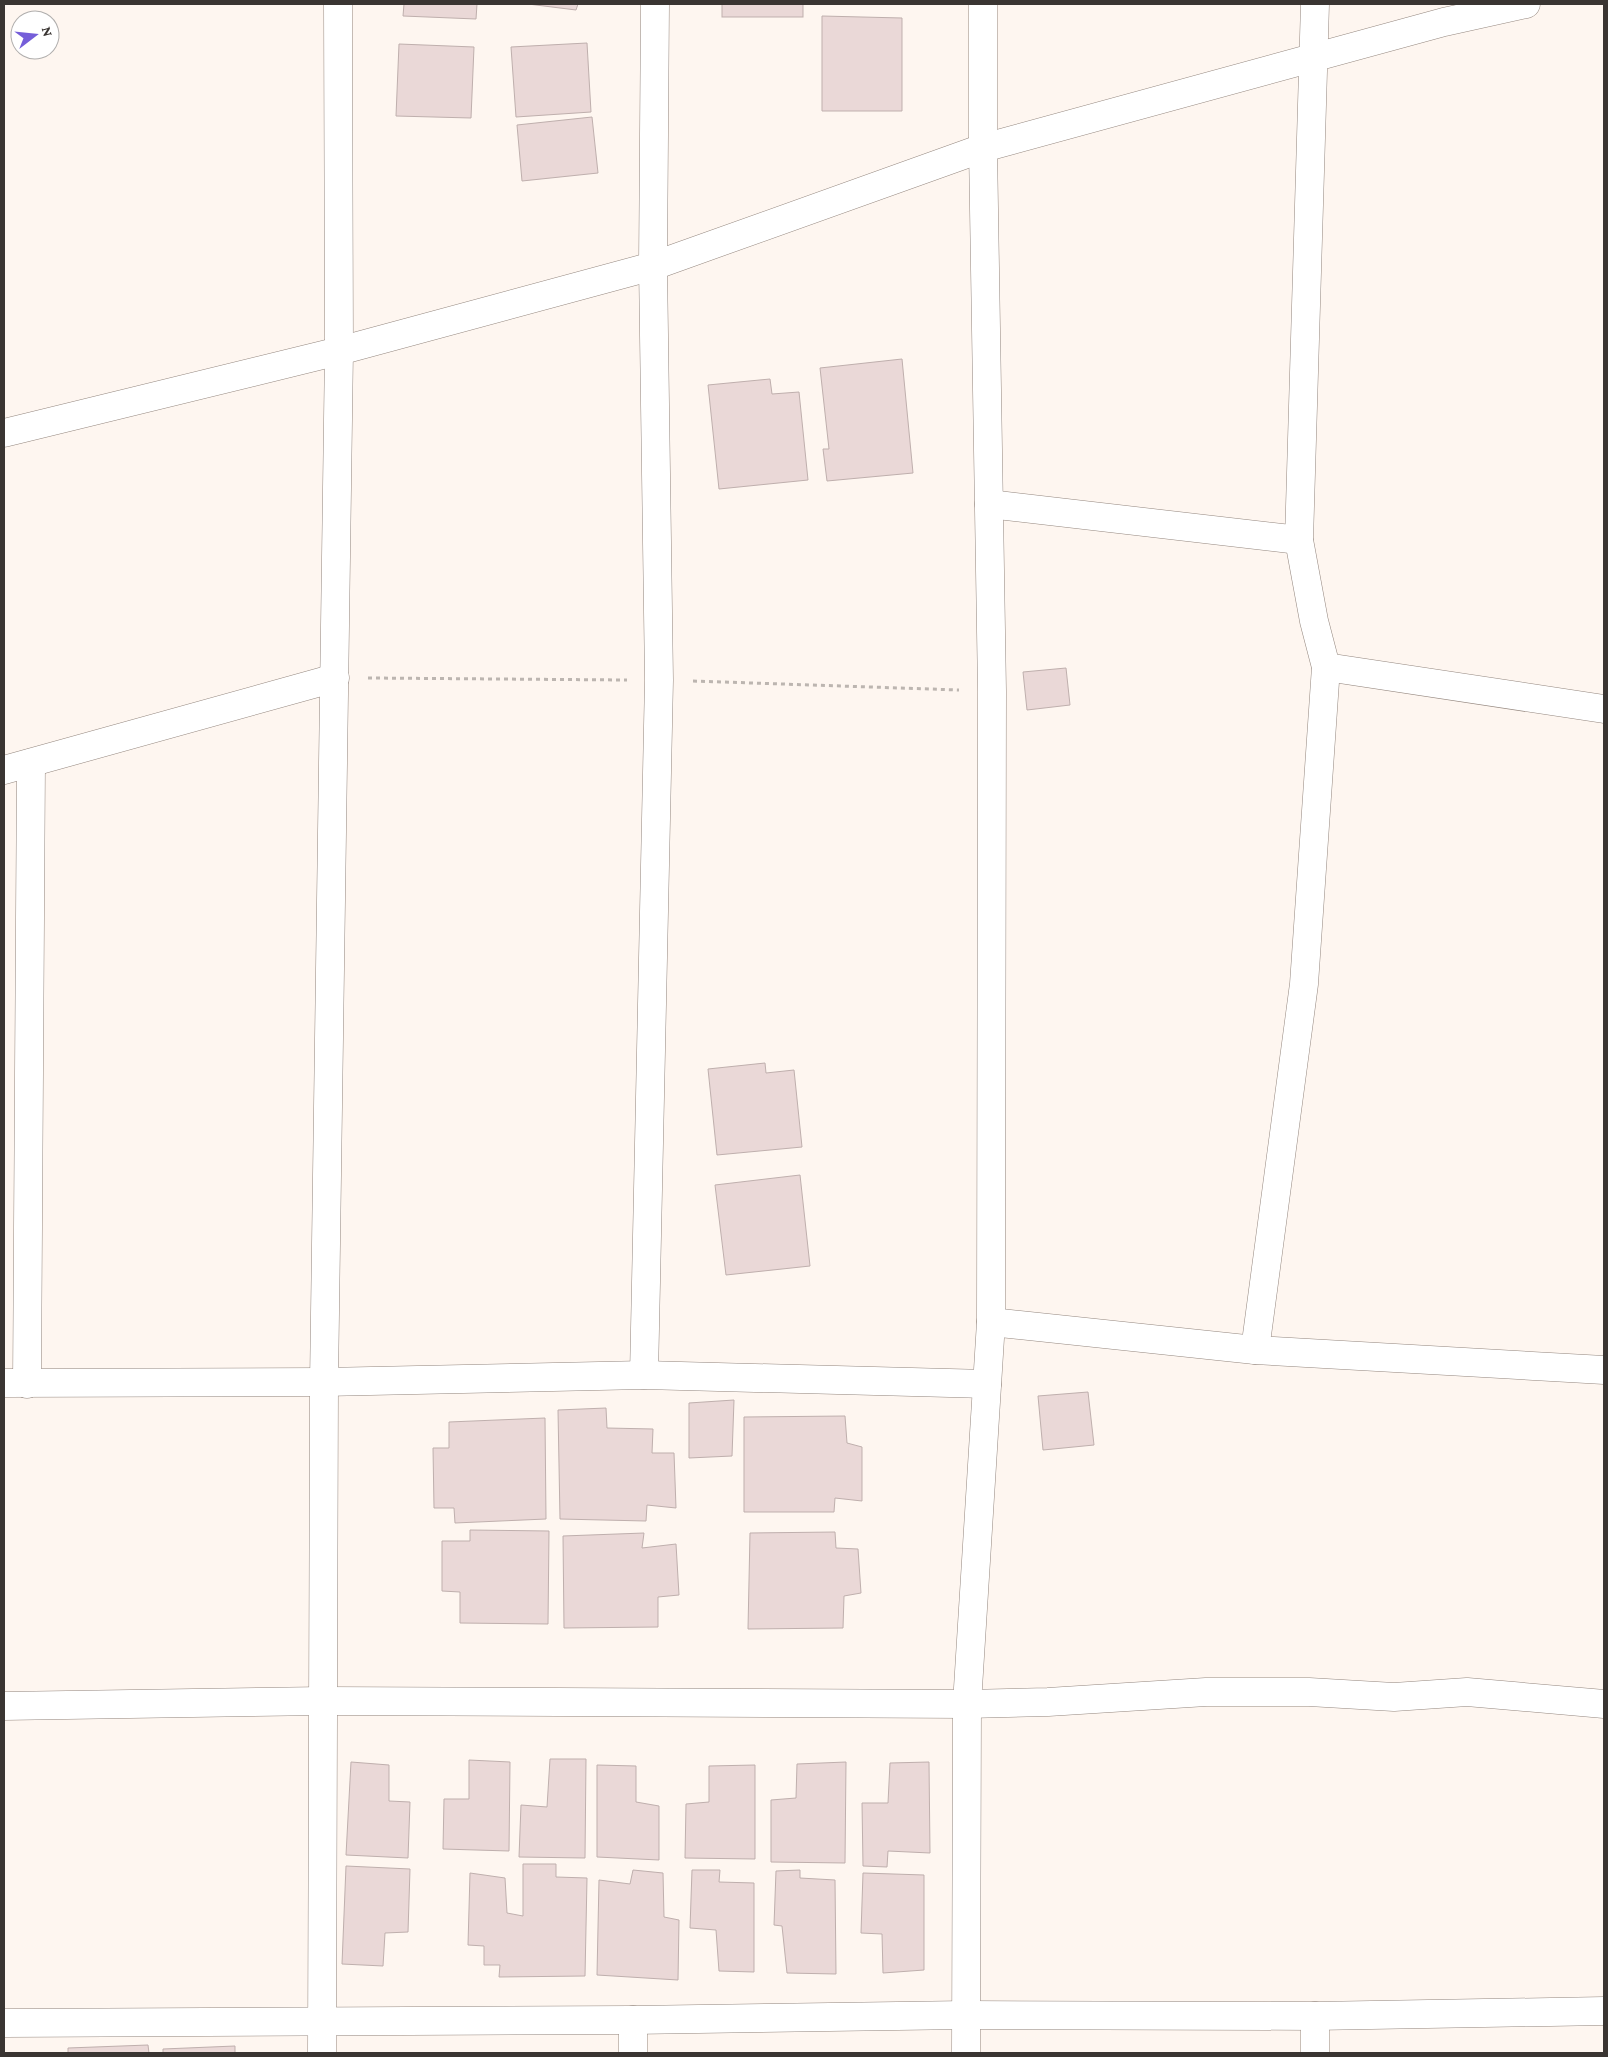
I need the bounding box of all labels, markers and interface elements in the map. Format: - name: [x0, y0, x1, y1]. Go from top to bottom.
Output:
- north arrow: [10, 10, 60, 60]
- text: N: [38, 25, 57, 39]

